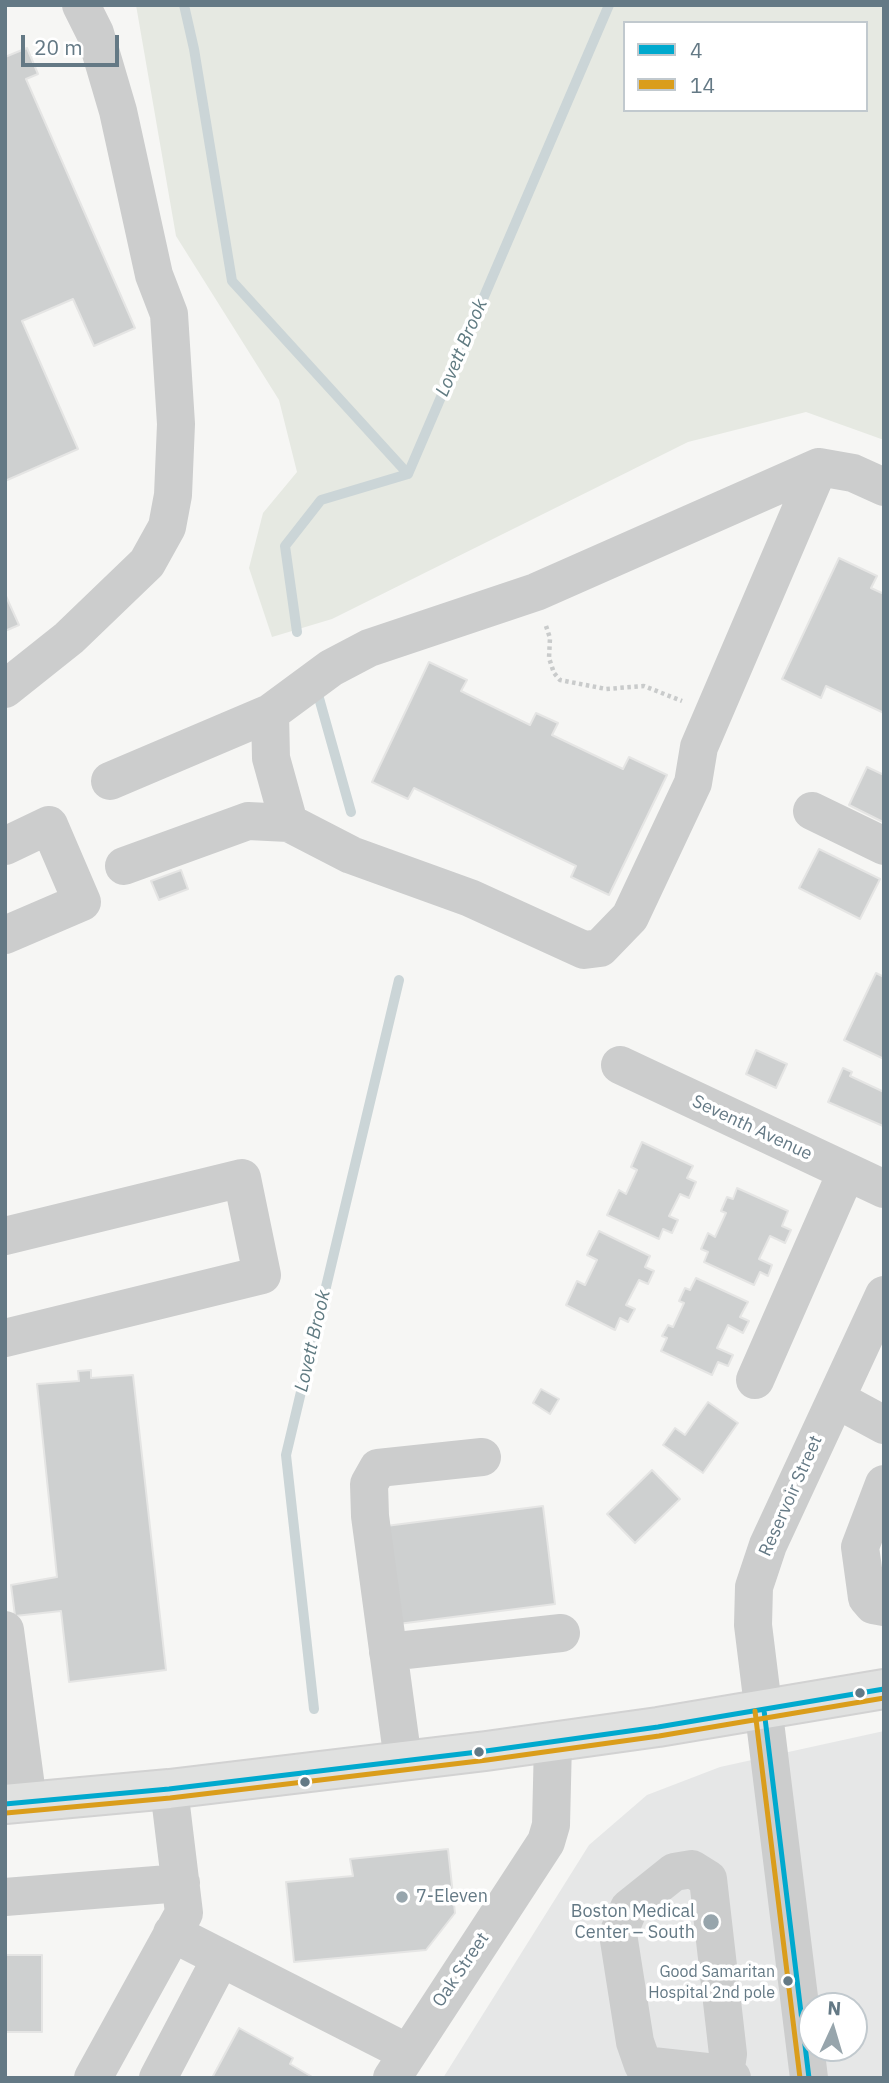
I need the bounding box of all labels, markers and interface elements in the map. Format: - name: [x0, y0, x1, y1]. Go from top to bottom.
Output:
- scale bar: [24, 21, 122, 65]
- legend: [623, 21, 868, 112]
- text: 20 m: [34, 33, 83, 61]
- text: 4: [690, 36, 703, 64]
- text: 14: [690, 71, 715, 99]
- water label: Lovett Brook: [431, 296, 493, 400]
- street label: Seventh Avenue: [689, 1091, 815, 1165]
- water label: Lovett Brook: [290, 1288, 336, 1394]
- street label: Reservoir Street: [755, 1432, 827, 1560]
- unlabelled marker: [853, 1686, 867, 1700]
- unlabelled marker: [472, 1745, 486, 1759]
- unlabelled marker: [298, 1775, 312, 1789]
- place label: 7-Eleven: [416, 1886, 488, 1908]
- marker: 7-Eleven: [394, 1889, 410, 1905]
- place label: Boston Medical Center – South: [571, 1901, 695, 1944]
- marker: Boston Medical Center – South: [701, 1912, 721, 1932]
- street label: Oak Street: [428, 1929, 494, 2011]
- place label: Good Samaritan Hospital 2nd pole: [648, 1962, 775, 2000]
- marker: Good Samaritan Hospital 2nd pole: [781, 1974, 795, 1988]
- north arrow: [798, 1992, 868, 2062]
- text: N: [827, 1996, 842, 2020]

